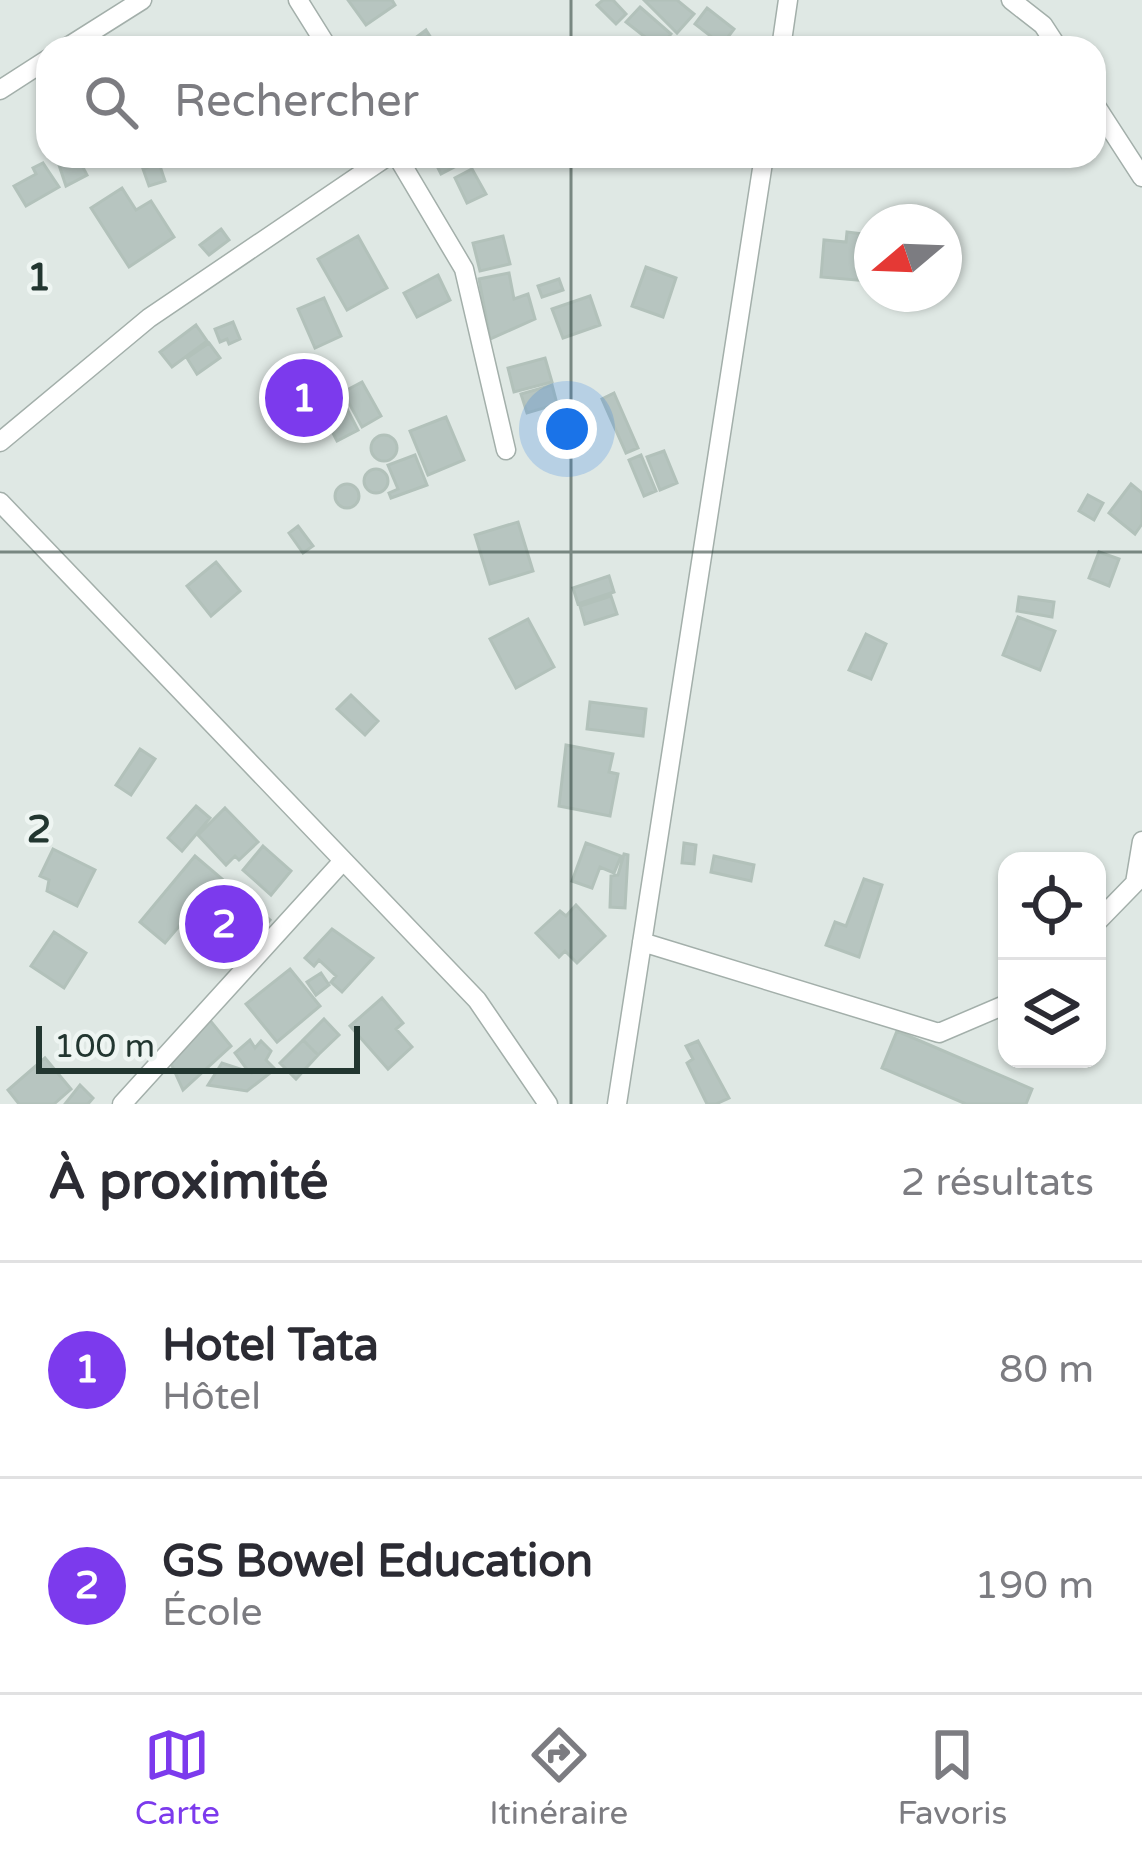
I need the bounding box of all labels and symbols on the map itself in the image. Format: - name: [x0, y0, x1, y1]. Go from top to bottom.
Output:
- north arrow: [854, 204, 962, 312]
- text: 1: [27, 254, 51, 301]
- pin: 1: [265, 353, 343, 443]
- your location: [537, 399, 597, 459]
- text: 2: [27, 806, 51, 853]
- pin: 2: [185, 879, 263, 969]
- scale bar: [36, 1020, 360, 1073]

